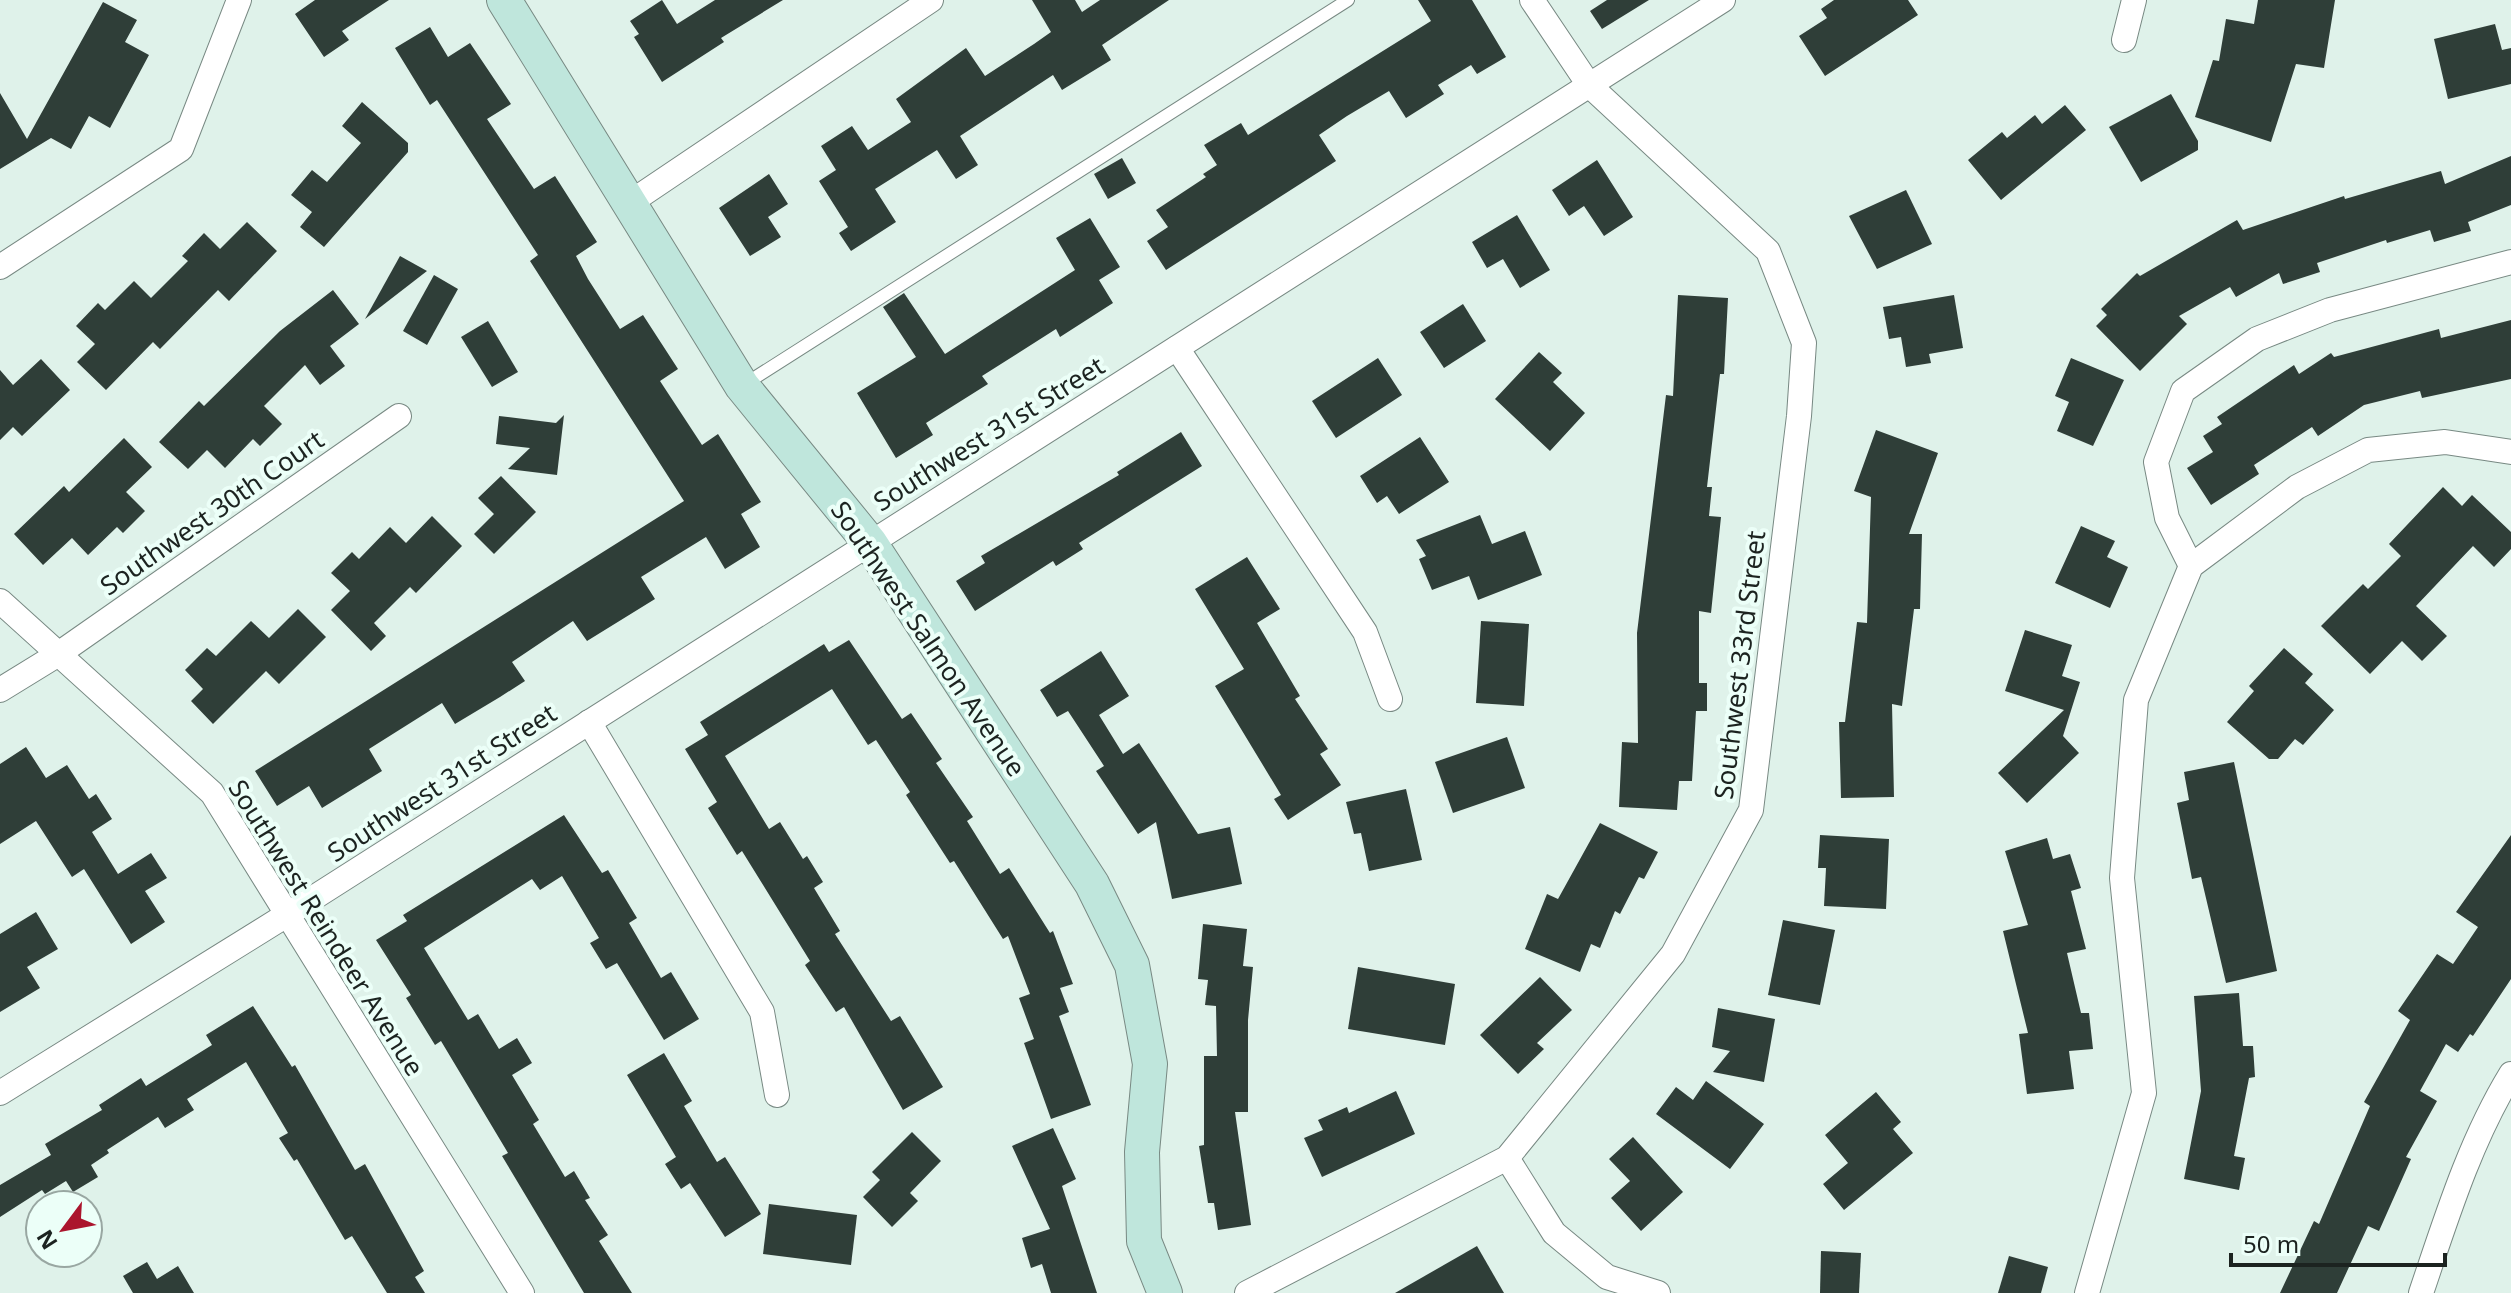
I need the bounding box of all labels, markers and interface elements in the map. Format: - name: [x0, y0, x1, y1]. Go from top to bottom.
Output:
- street label: Southwest 31st Street: [866, 347, 1111, 519]
- street label: Southwest 30th Court: [92, 421, 331, 603]
- street label: Southwest Salmon Avenue: [823, 494, 1035, 783]
- street label: Southwest 33rd Street: [1705, 528, 1773, 801]
- street label: Southwest 31st Street: [320, 695, 563, 870]
- street label: Southwest Reindeer Avenue: [221, 773, 433, 1082]
- north arrow: [24, 1189, 104, 1269]
- scale bar: [2231, 1217, 2445, 1267]
- text: N: [29, 1225, 64, 1256]
- text: 50 m: [2243, 1227, 2299, 1260]

